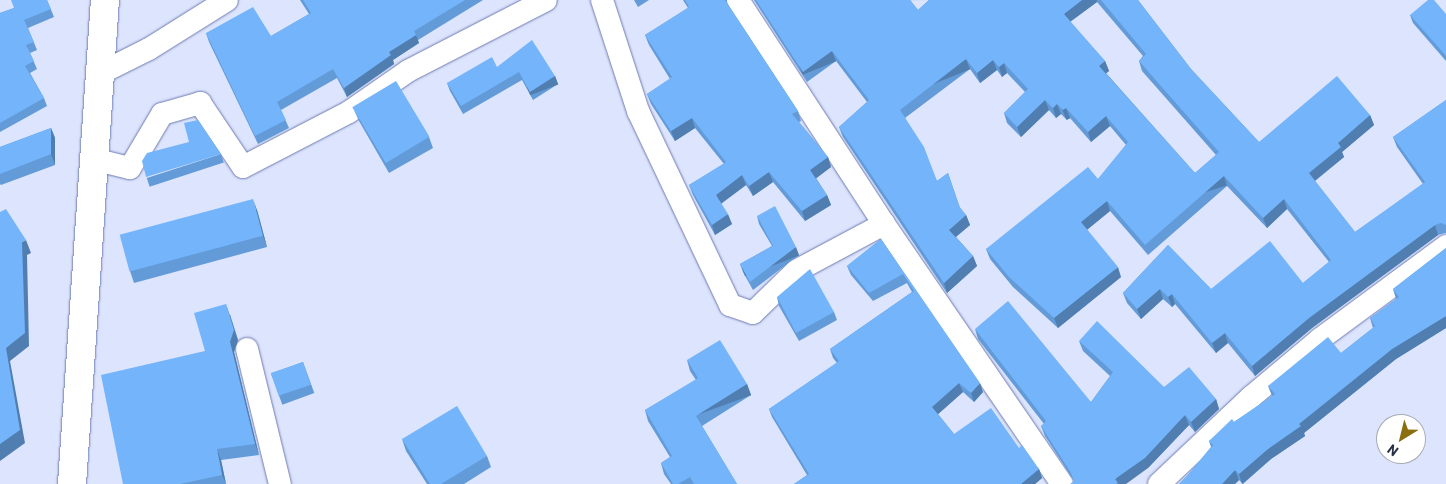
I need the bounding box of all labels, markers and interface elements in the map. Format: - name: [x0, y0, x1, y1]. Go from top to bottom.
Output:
- north arrow: [1376, 414, 1426, 464]
- text: N: [1384, 441, 1401, 460]

